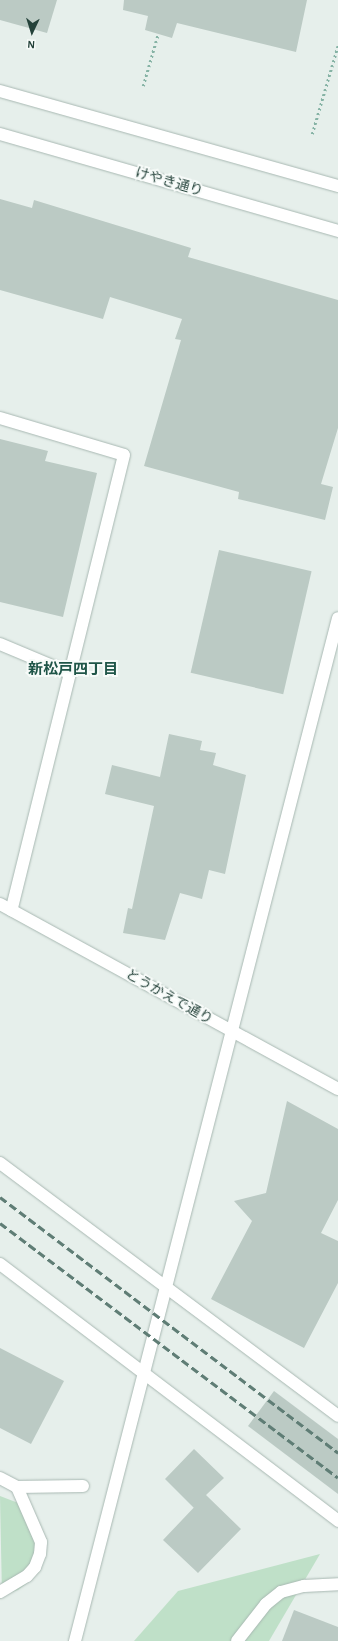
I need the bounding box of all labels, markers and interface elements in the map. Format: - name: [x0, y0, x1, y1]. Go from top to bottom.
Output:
- north arrow: [12, 12, 52, 52]
- text: N: [27, 39, 35, 50]
- street label: けやき通り: [133, 164, 205, 200]
- district label: 新松戸四丁目: [28, 661, 118, 679]
- street label: とうかえで通り: [122, 966, 216, 1028]

